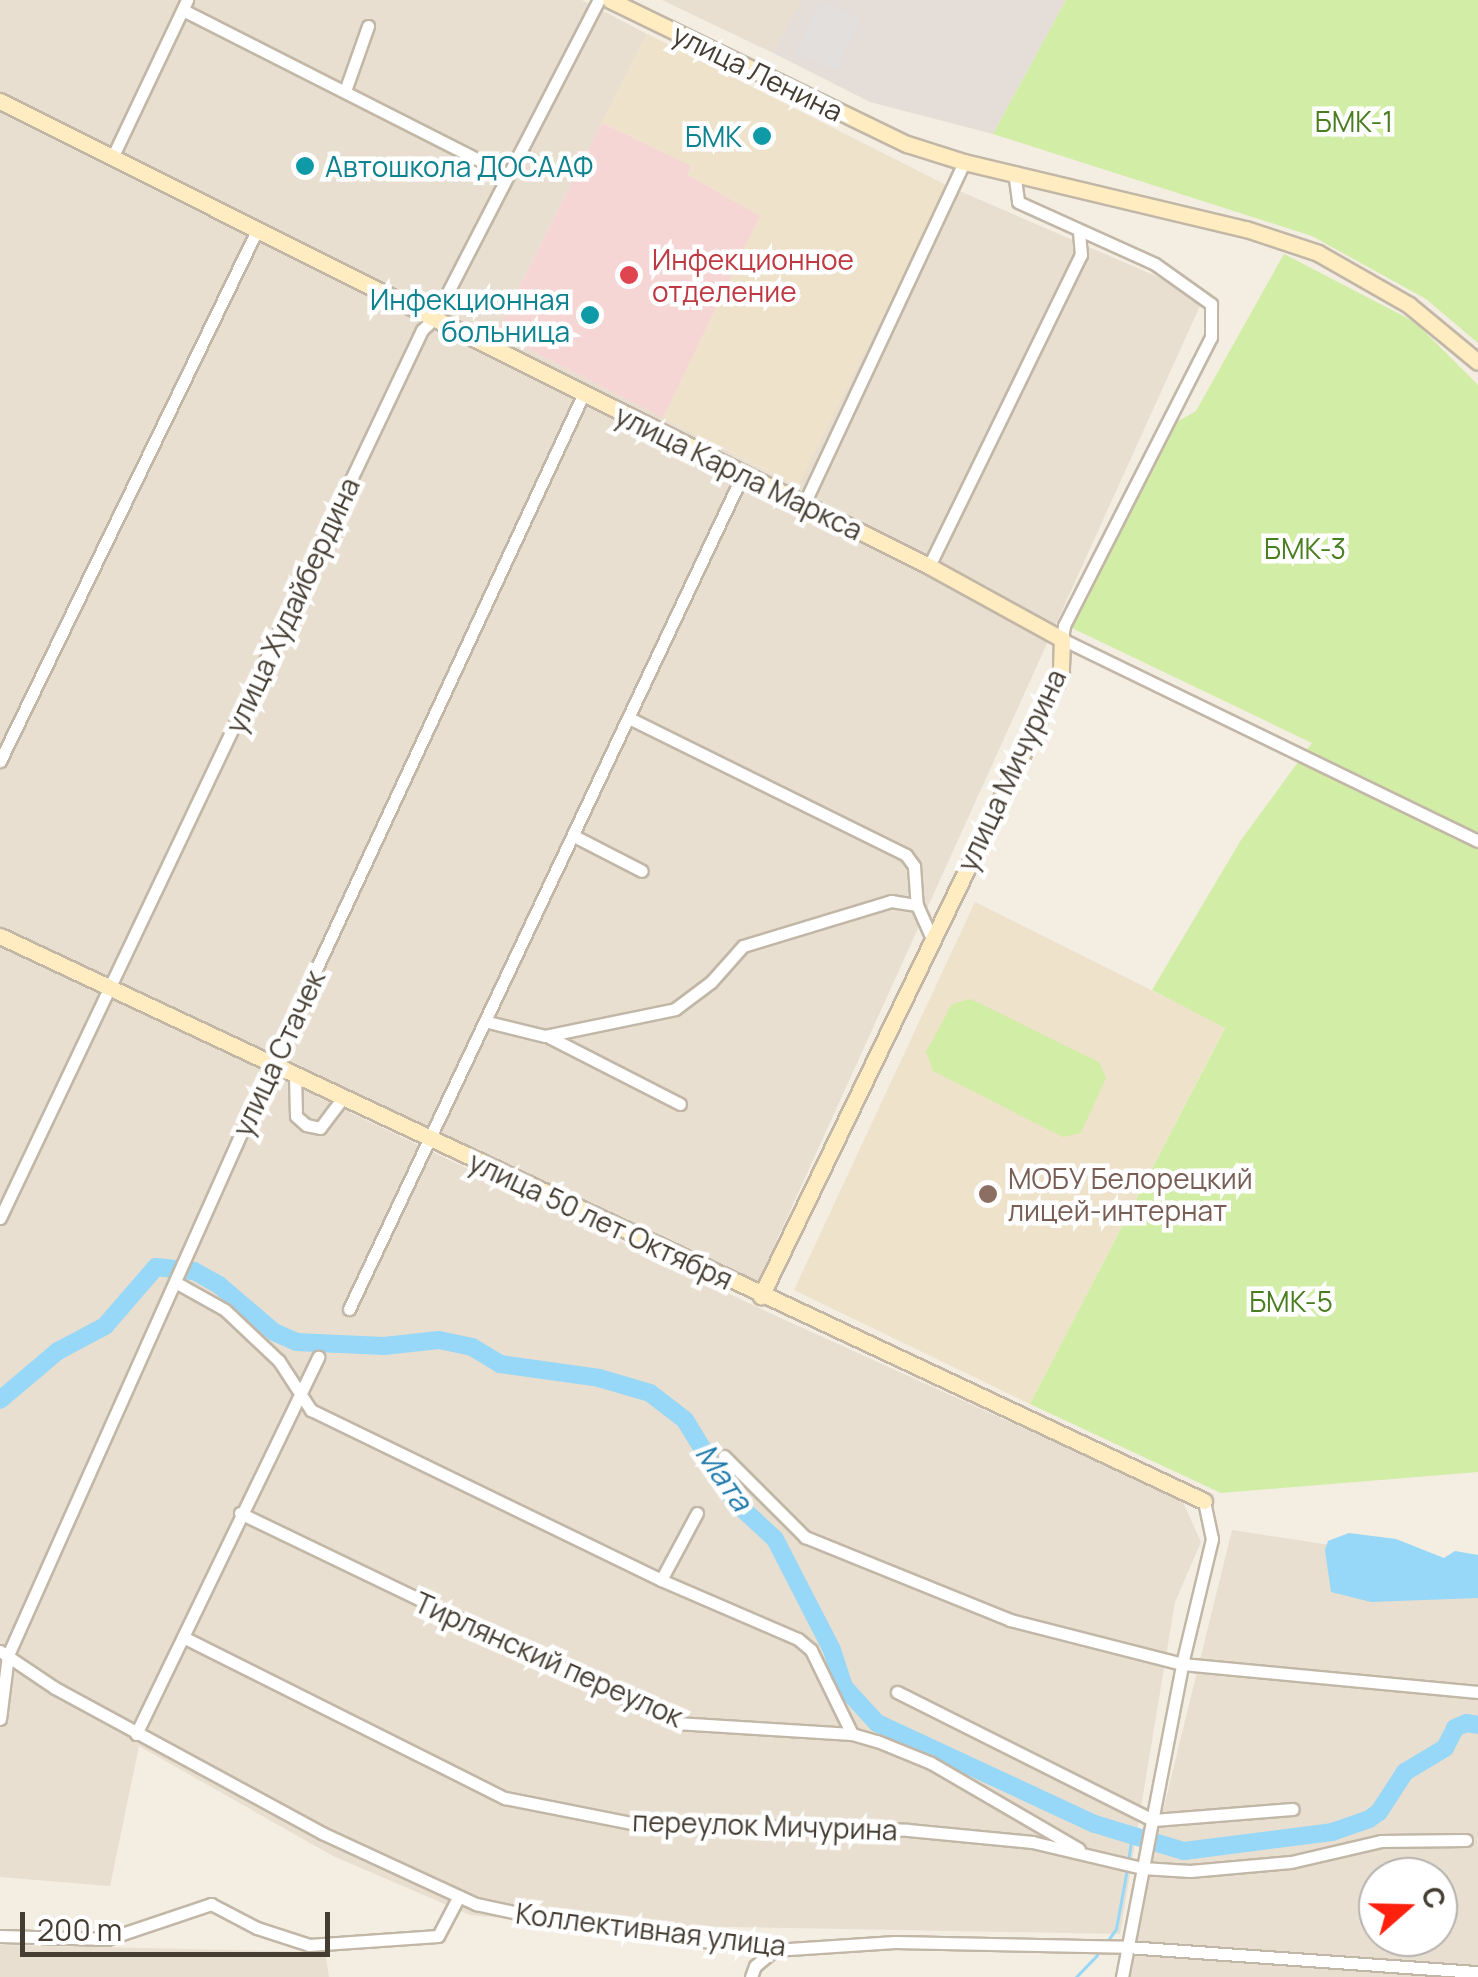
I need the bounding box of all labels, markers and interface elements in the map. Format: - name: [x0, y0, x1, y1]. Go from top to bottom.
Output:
- street label: улица Ленина: [667, 16, 849, 128]
- park label: БМК-1: [1315, 104, 1393, 138]
- place label: БМК: [685, 119, 742, 153]
- marker: БМК: [751, 125, 773, 147]
- place label: Автошкола ДОСААФ: [325, 149, 593, 183]
- marker: Автошкола ДОСААФ: [294, 155, 316, 177]
- place label: Инфекционное отделение: [652, 242, 854, 308]
- marker: Инфекционное отделение: [616, 262, 642, 288]
- place label: Инфекционная больница: [370, 282, 570, 348]
- marker: Инфекционная больница: [579, 304, 601, 326]
- street label: улица Карла Маркса: [610, 398, 868, 546]
- street label: улица Худайбердина: [218, 472, 366, 738]
- park label: БМК-3: [1264, 531, 1346, 565]
- street label: улица Мичурина: [950, 664, 1072, 876]
- street label: улица Стачек: [225, 965, 331, 1141]
- street label: улица 50 лет Октября: [464, 1144, 738, 1296]
- place label: МОБУ Белорецкий лицей-интернат: [1008, 1161, 1254, 1227]
- marker: МОБУ Белорецкий лицей-интернат: [977, 1183, 999, 1205]
- park label: БМК-5: [1249, 1284, 1333, 1318]
- water label: Мата: [688, 1437, 760, 1517]
- street label: Тирлянский переулок: [410, 1585, 688, 1733]
- street label: переулок Мичурина: [632, 1804, 898, 1846]
- north arrow: [1358, 1857, 1458, 1957]
- text: С: [1413, 1881, 1456, 1914]
- scale bar: [25, 1892, 335, 1954]
- street label: Коллективная улица: [514, 1896, 788, 1962]
- text: 200 m: [37, 1909, 122, 1950]

